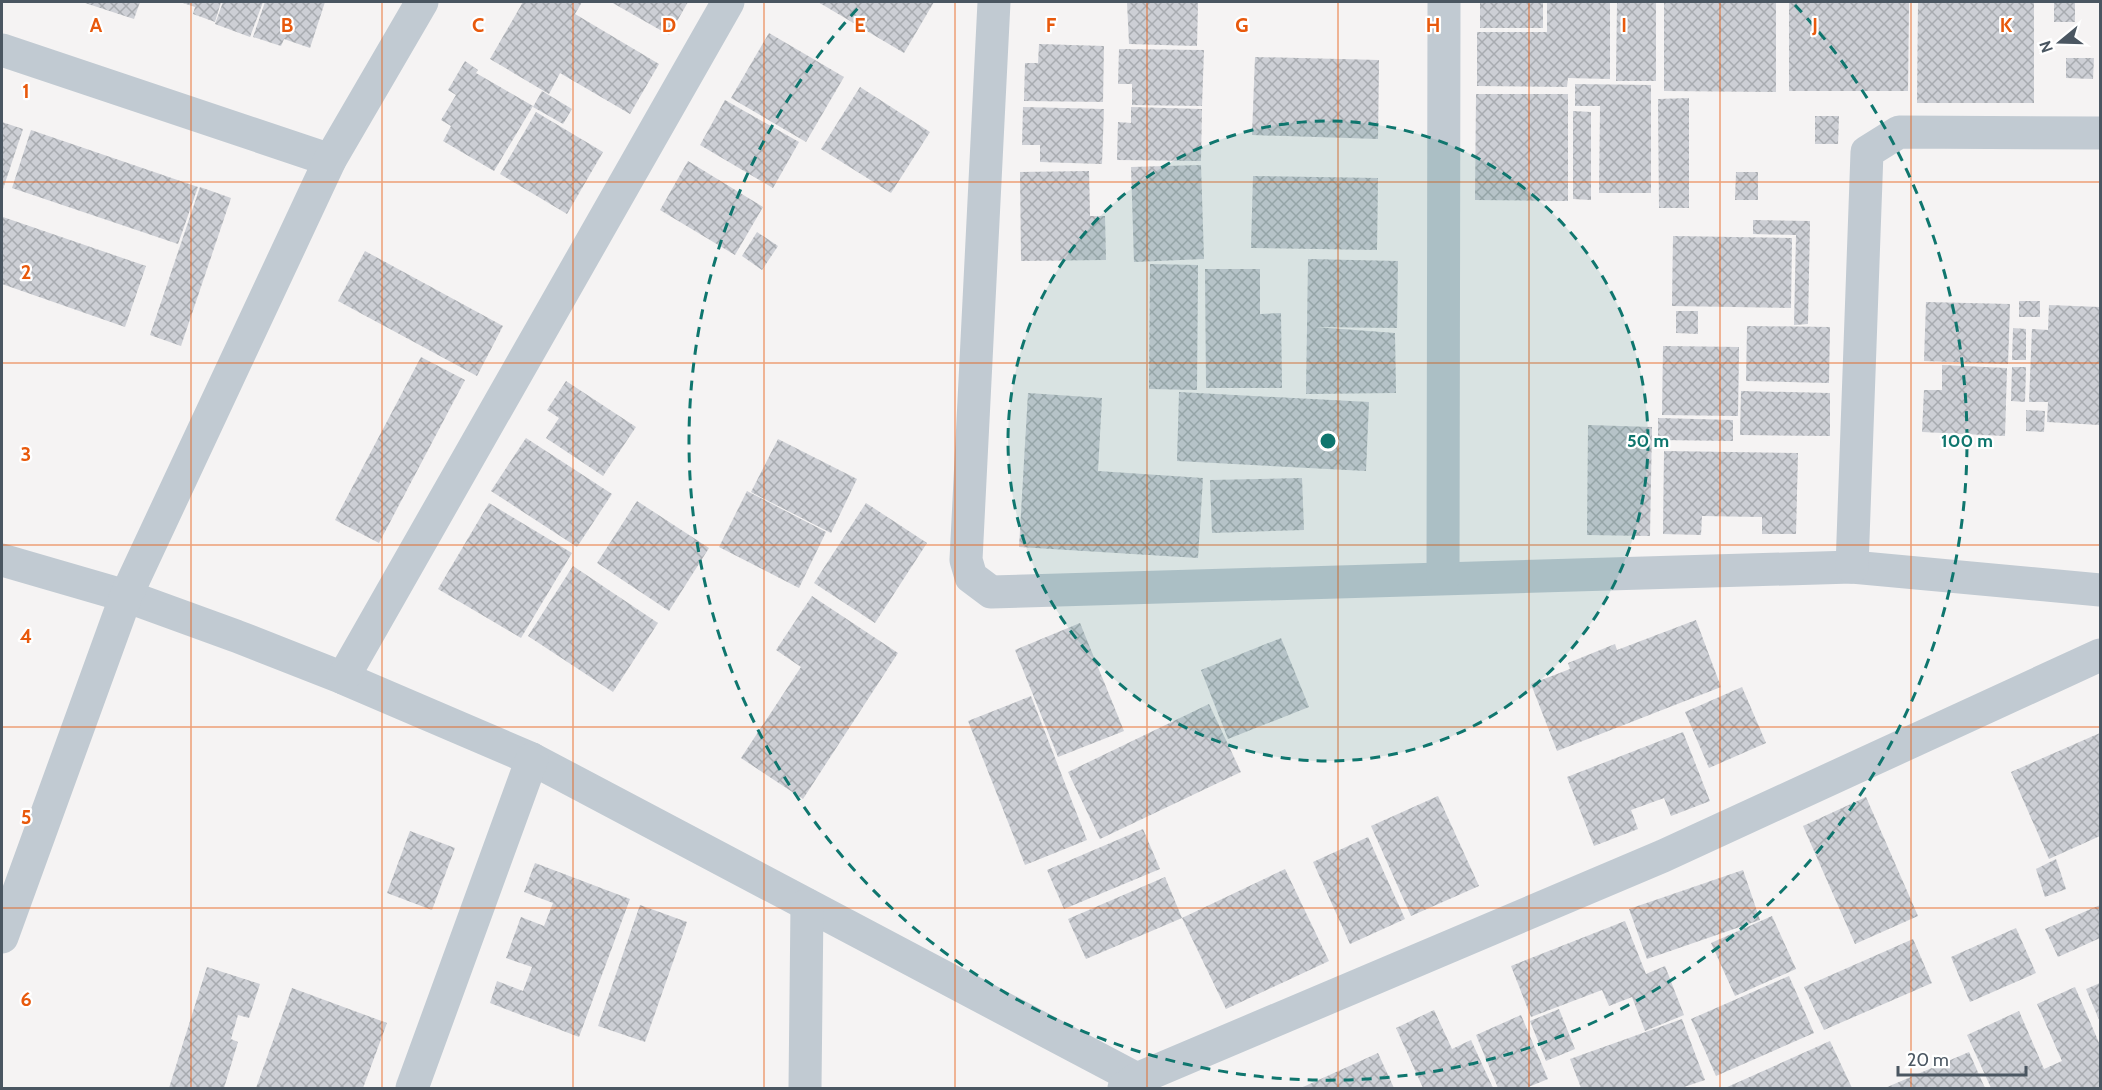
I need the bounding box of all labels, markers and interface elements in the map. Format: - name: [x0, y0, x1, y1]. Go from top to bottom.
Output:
- north arrow: [2030, 12, 2090, 72]
- text: A: [90, 13, 103, 37]
- text: B: [281, 13, 293, 37]
- text: C: [472, 13, 484, 37]
- text: D: [662, 13, 676, 37]
- text: E: [854, 13, 866, 37]
- text: F: [1046, 13, 1057, 37]
- text: G: [1235, 13, 1249, 37]
- text: H: [1426, 13, 1440, 37]
- text: I: [1621, 13, 1627, 37]
- text: J: [1811, 13, 1818, 37]
- text: K: [2000, 13, 2013, 37]
- text: N: [2035, 38, 2057, 55]
- text: 1: [22, 79, 30, 103]
- text: 2: [21, 260, 31, 284]
- text: 50 m: [1627, 430, 1669, 452]
- text: 100 m: [1941, 430, 1993, 452]
- centre of rings: [1318, 431, 1338, 451]
- text: 3: [21, 442, 31, 466]
- text: 4: [20, 624, 32, 648]
- text: 5: [21, 805, 31, 829]
- text: 6: [20, 987, 32, 1011]
- scale bar: [1898, 1039, 2026, 1077]
- text: 20 m: [1907, 1049, 1949, 1071]

